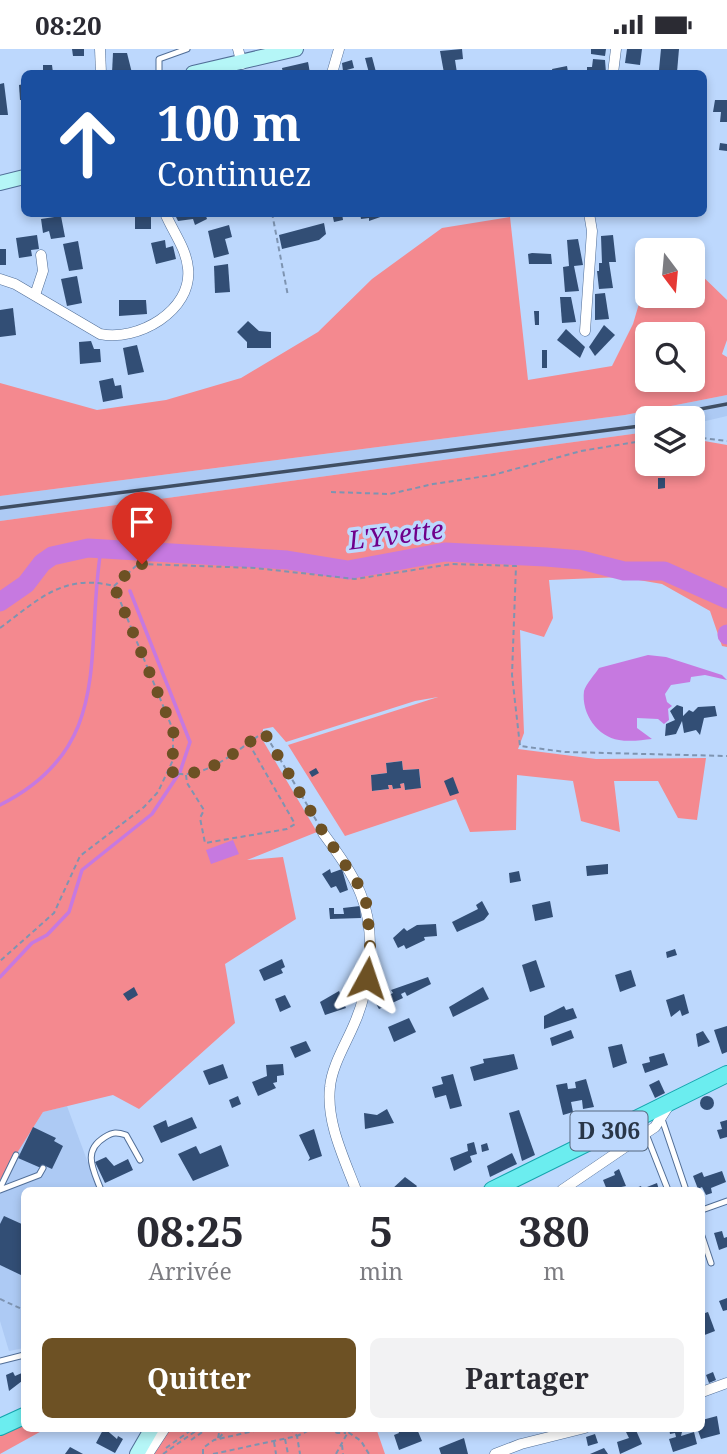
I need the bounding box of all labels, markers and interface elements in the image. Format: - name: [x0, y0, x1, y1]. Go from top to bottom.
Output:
- text: 08:20: [35, 7, 102, 43]
- text: 100 m: [157, 89, 301, 155]
- icon: ahead: [42, 98, 133, 189]
- text: Continuez: [157, 152, 312, 195]
- north arrow: [635, 238, 705, 308]
- map controls: [635, 238, 705, 476]
- button: search: [635, 322, 705, 392]
- button: layers: [635, 406, 705, 476]
- pin: [112, 492, 172, 564]
- icon: arrive: [123, 503, 161, 541]
- water label: L'Yvette: [345, 510, 446, 558]
- position arrow: [330, 941, 404, 1015]
- road number: D 306: [570, 1112, 648, 1151]
- text: 08:25: [136, 1202, 244, 1259]
- text: 5: [369, 1202, 393, 1259]
- text: 380: [518, 1202, 590, 1259]
- text: Arrivée: [149, 1255, 232, 1287]
- text: min: [359, 1255, 403, 1287]
- text: m: [543, 1255, 565, 1287]
- button: Quitter: [42, 1338, 356, 1418]
- button: Partager: [370, 1338, 684, 1418]

